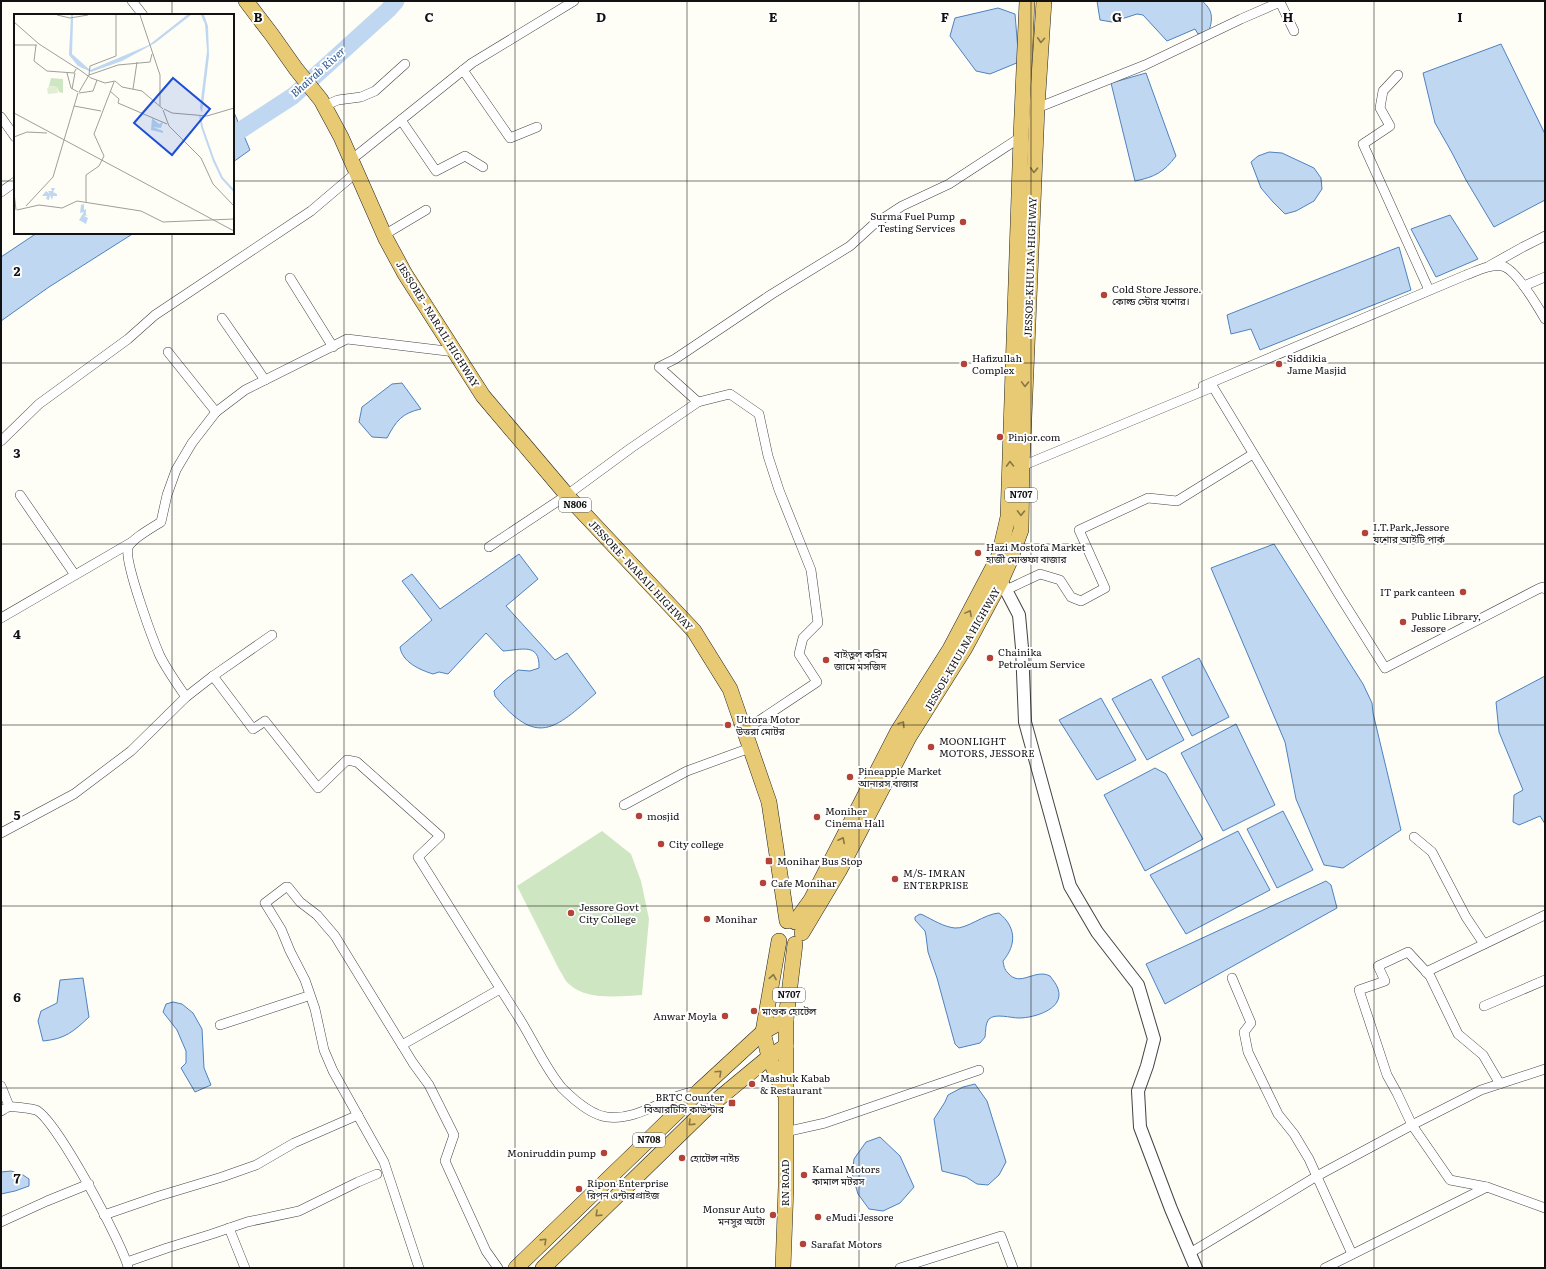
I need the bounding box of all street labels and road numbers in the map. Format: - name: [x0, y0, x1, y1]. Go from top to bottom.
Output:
- street label: JESSOE-KHULNA HIGHWAY: [1020, 196, 1039, 338]
- street label: JESSORE - NARAIL HIGHWAY: [393, 258, 484, 390]
- road number: N707: [1005, 488, 1037, 502]
- road number: N806: [559, 498, 591, 512]
- street label: JESSORE - NARAIL HIGHWAY: [586, 516, 697, 633]
- street label: JESSOE-KHULNA HIGHWAY: [920, 584, 1003, 713]
- road number: N707: [773, 988, 805, 1002]
- road number: N708: [633, 1133, 665, 1147]
- street label: RN ROAD: [777, 1159, 792, 1206]

